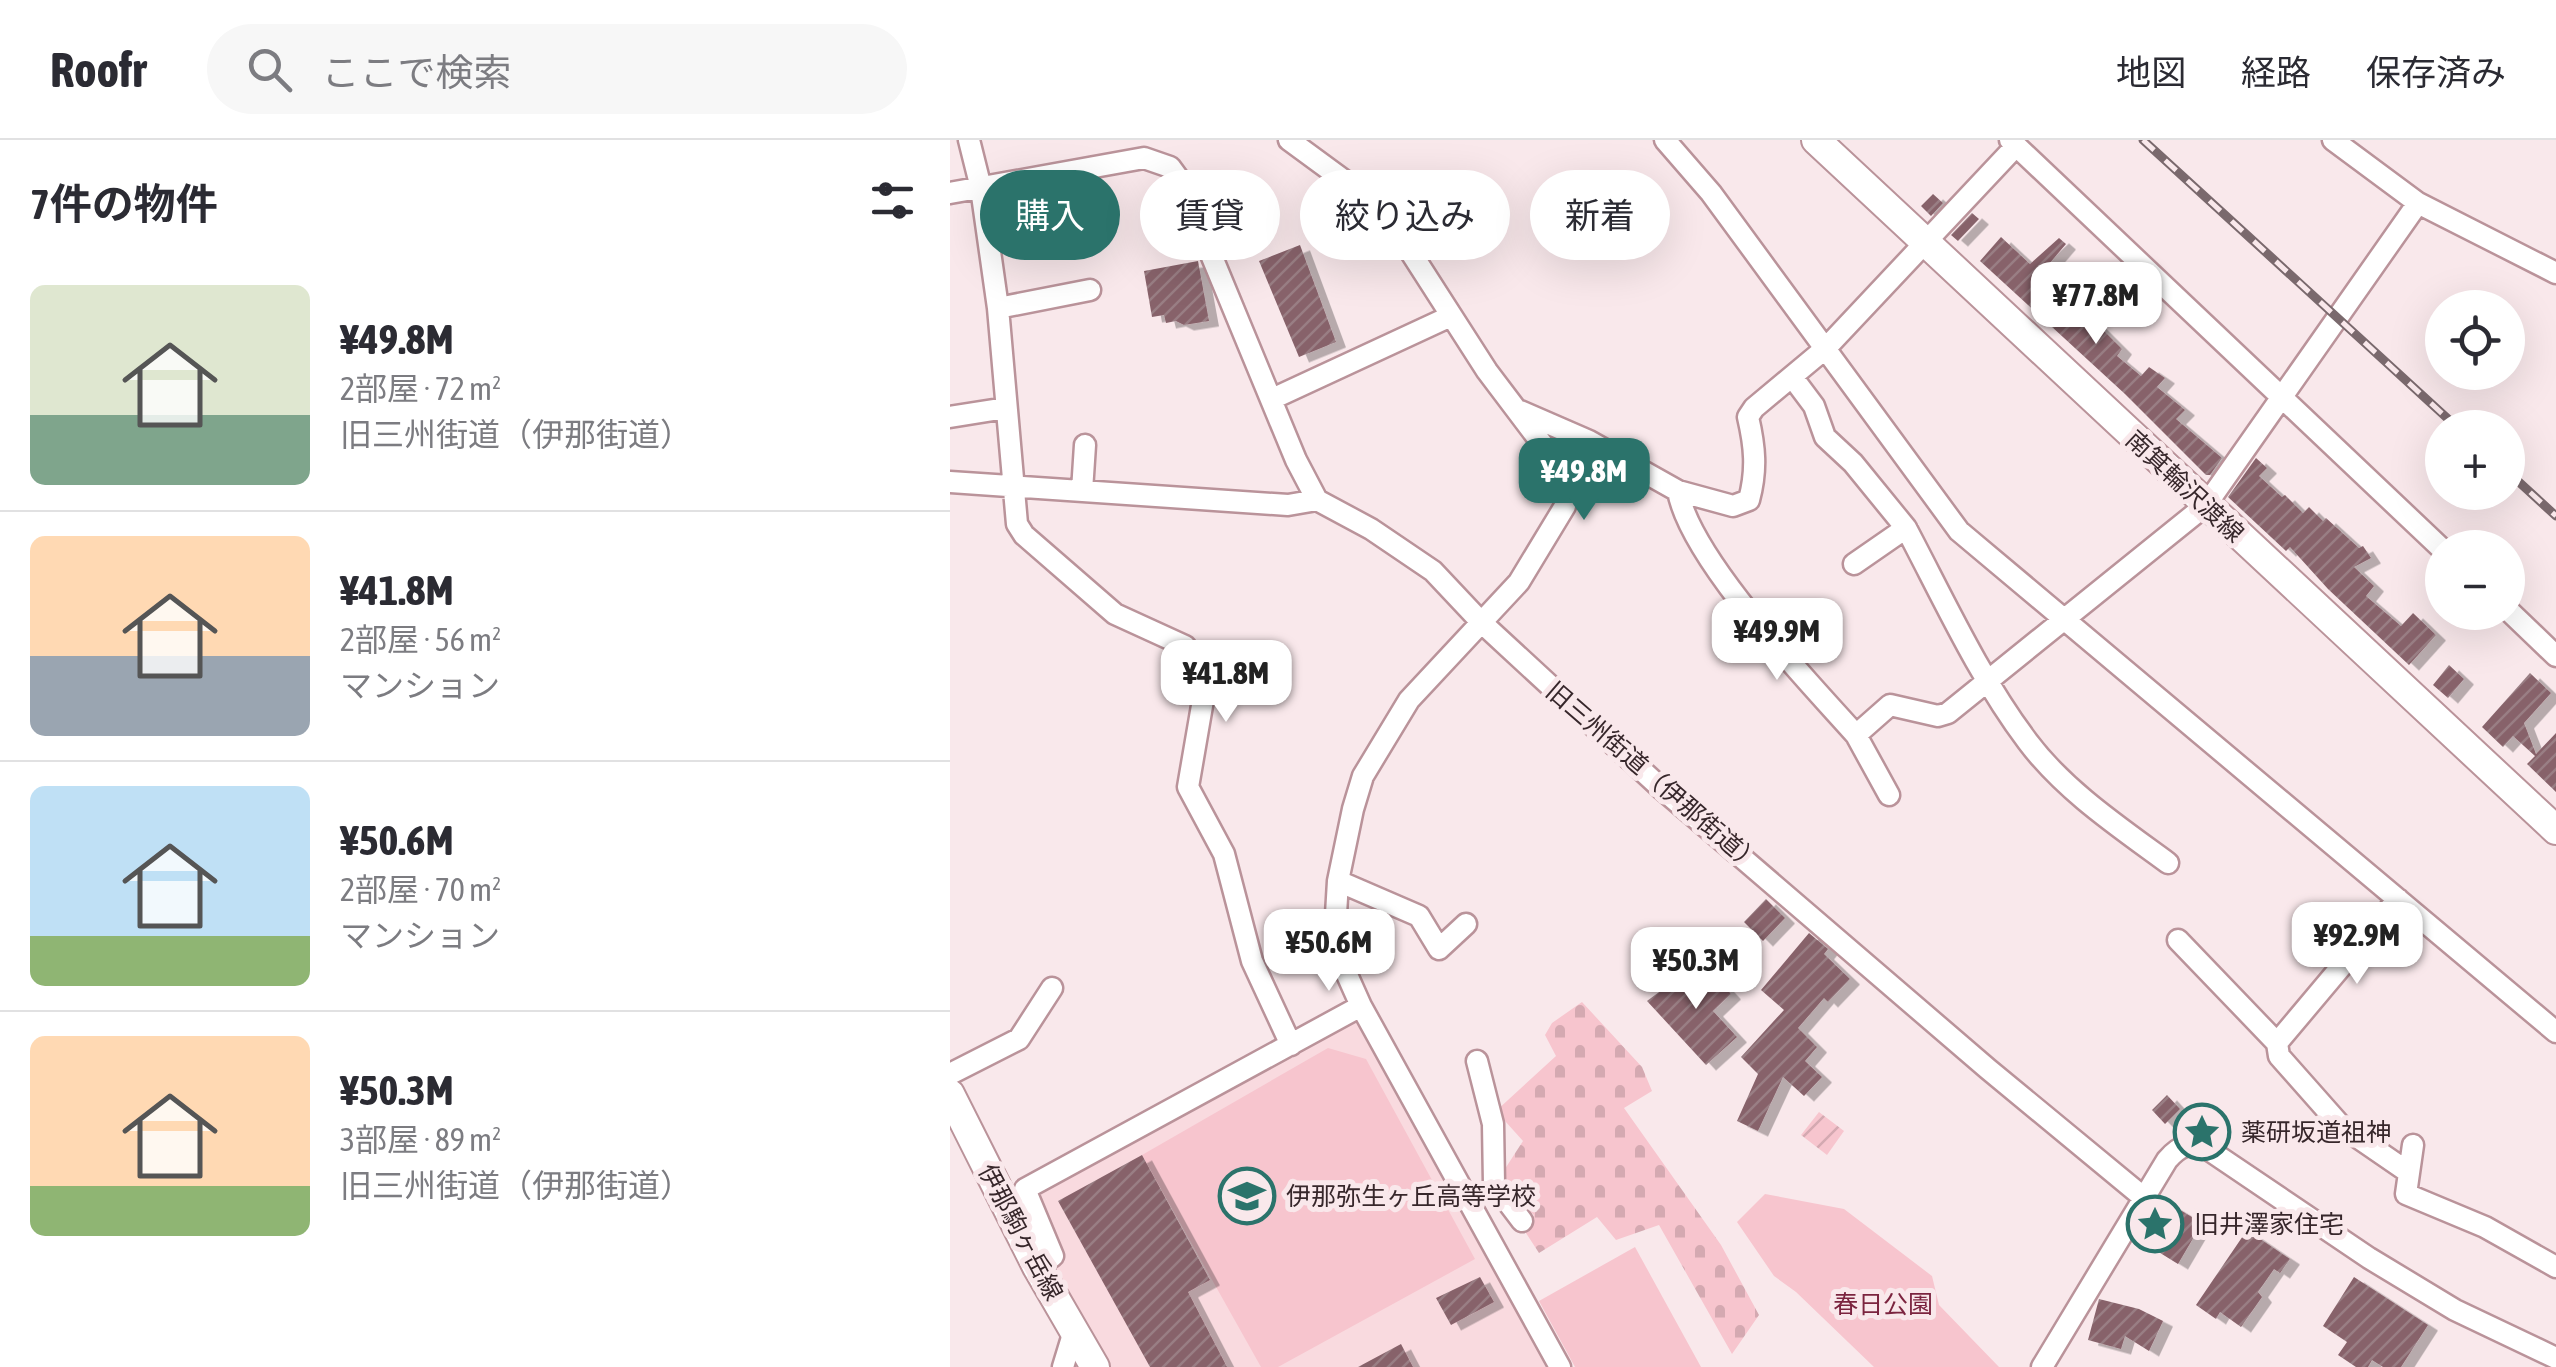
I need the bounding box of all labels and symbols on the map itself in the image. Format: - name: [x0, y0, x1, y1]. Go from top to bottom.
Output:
- pin: ¥77.8M: [2015, 262, 2177, 347]
- street label: 南箕輪沢渡線: [2121, 425, 2249, 547]
- pin: ¥49.8M: [1503, 438, 1665, 523]
- pin: ¥49.9M: [1696, 598, 1858, 683]
- pin: ¥41.8M: [1145, 640, 1307, 725]
- street label: 旧三州街道（伊那街道）: [1541, 676, 1767, 878]
- pin: ¥92.9M: [2276, 902, 2438, 987]
- pin: ¥50.6M: [1248, 909, 1410, 994]
- pin: ¥50.3M: [1615, 927, 1777, 1012]
- place icon: 薬研坂道祖神: [2172, 1102, 2232, 1162]
- place label: 薬研坂道祖神: [2241, 1118, 2391, 1146]
- street label: 伊那駒ヶ岳線: [973, 1159, 1069, 1305]
- school or university icon: 伊那弥生ヶ丘高等学校: [1217, 1166, 1277, 1226]
- place label: 伊那弥生ヶ丘高等学校: [1286, 1182, 1536, 1210]
- place icon: 旧井澤家住宅: [2125, 1194, 2185, 1254]
- place label: 旧井澤家住宅: [2194, 1210, 2344, 1238]
- park label: 春日公園: [1833, 1290, 1933, 1318]

